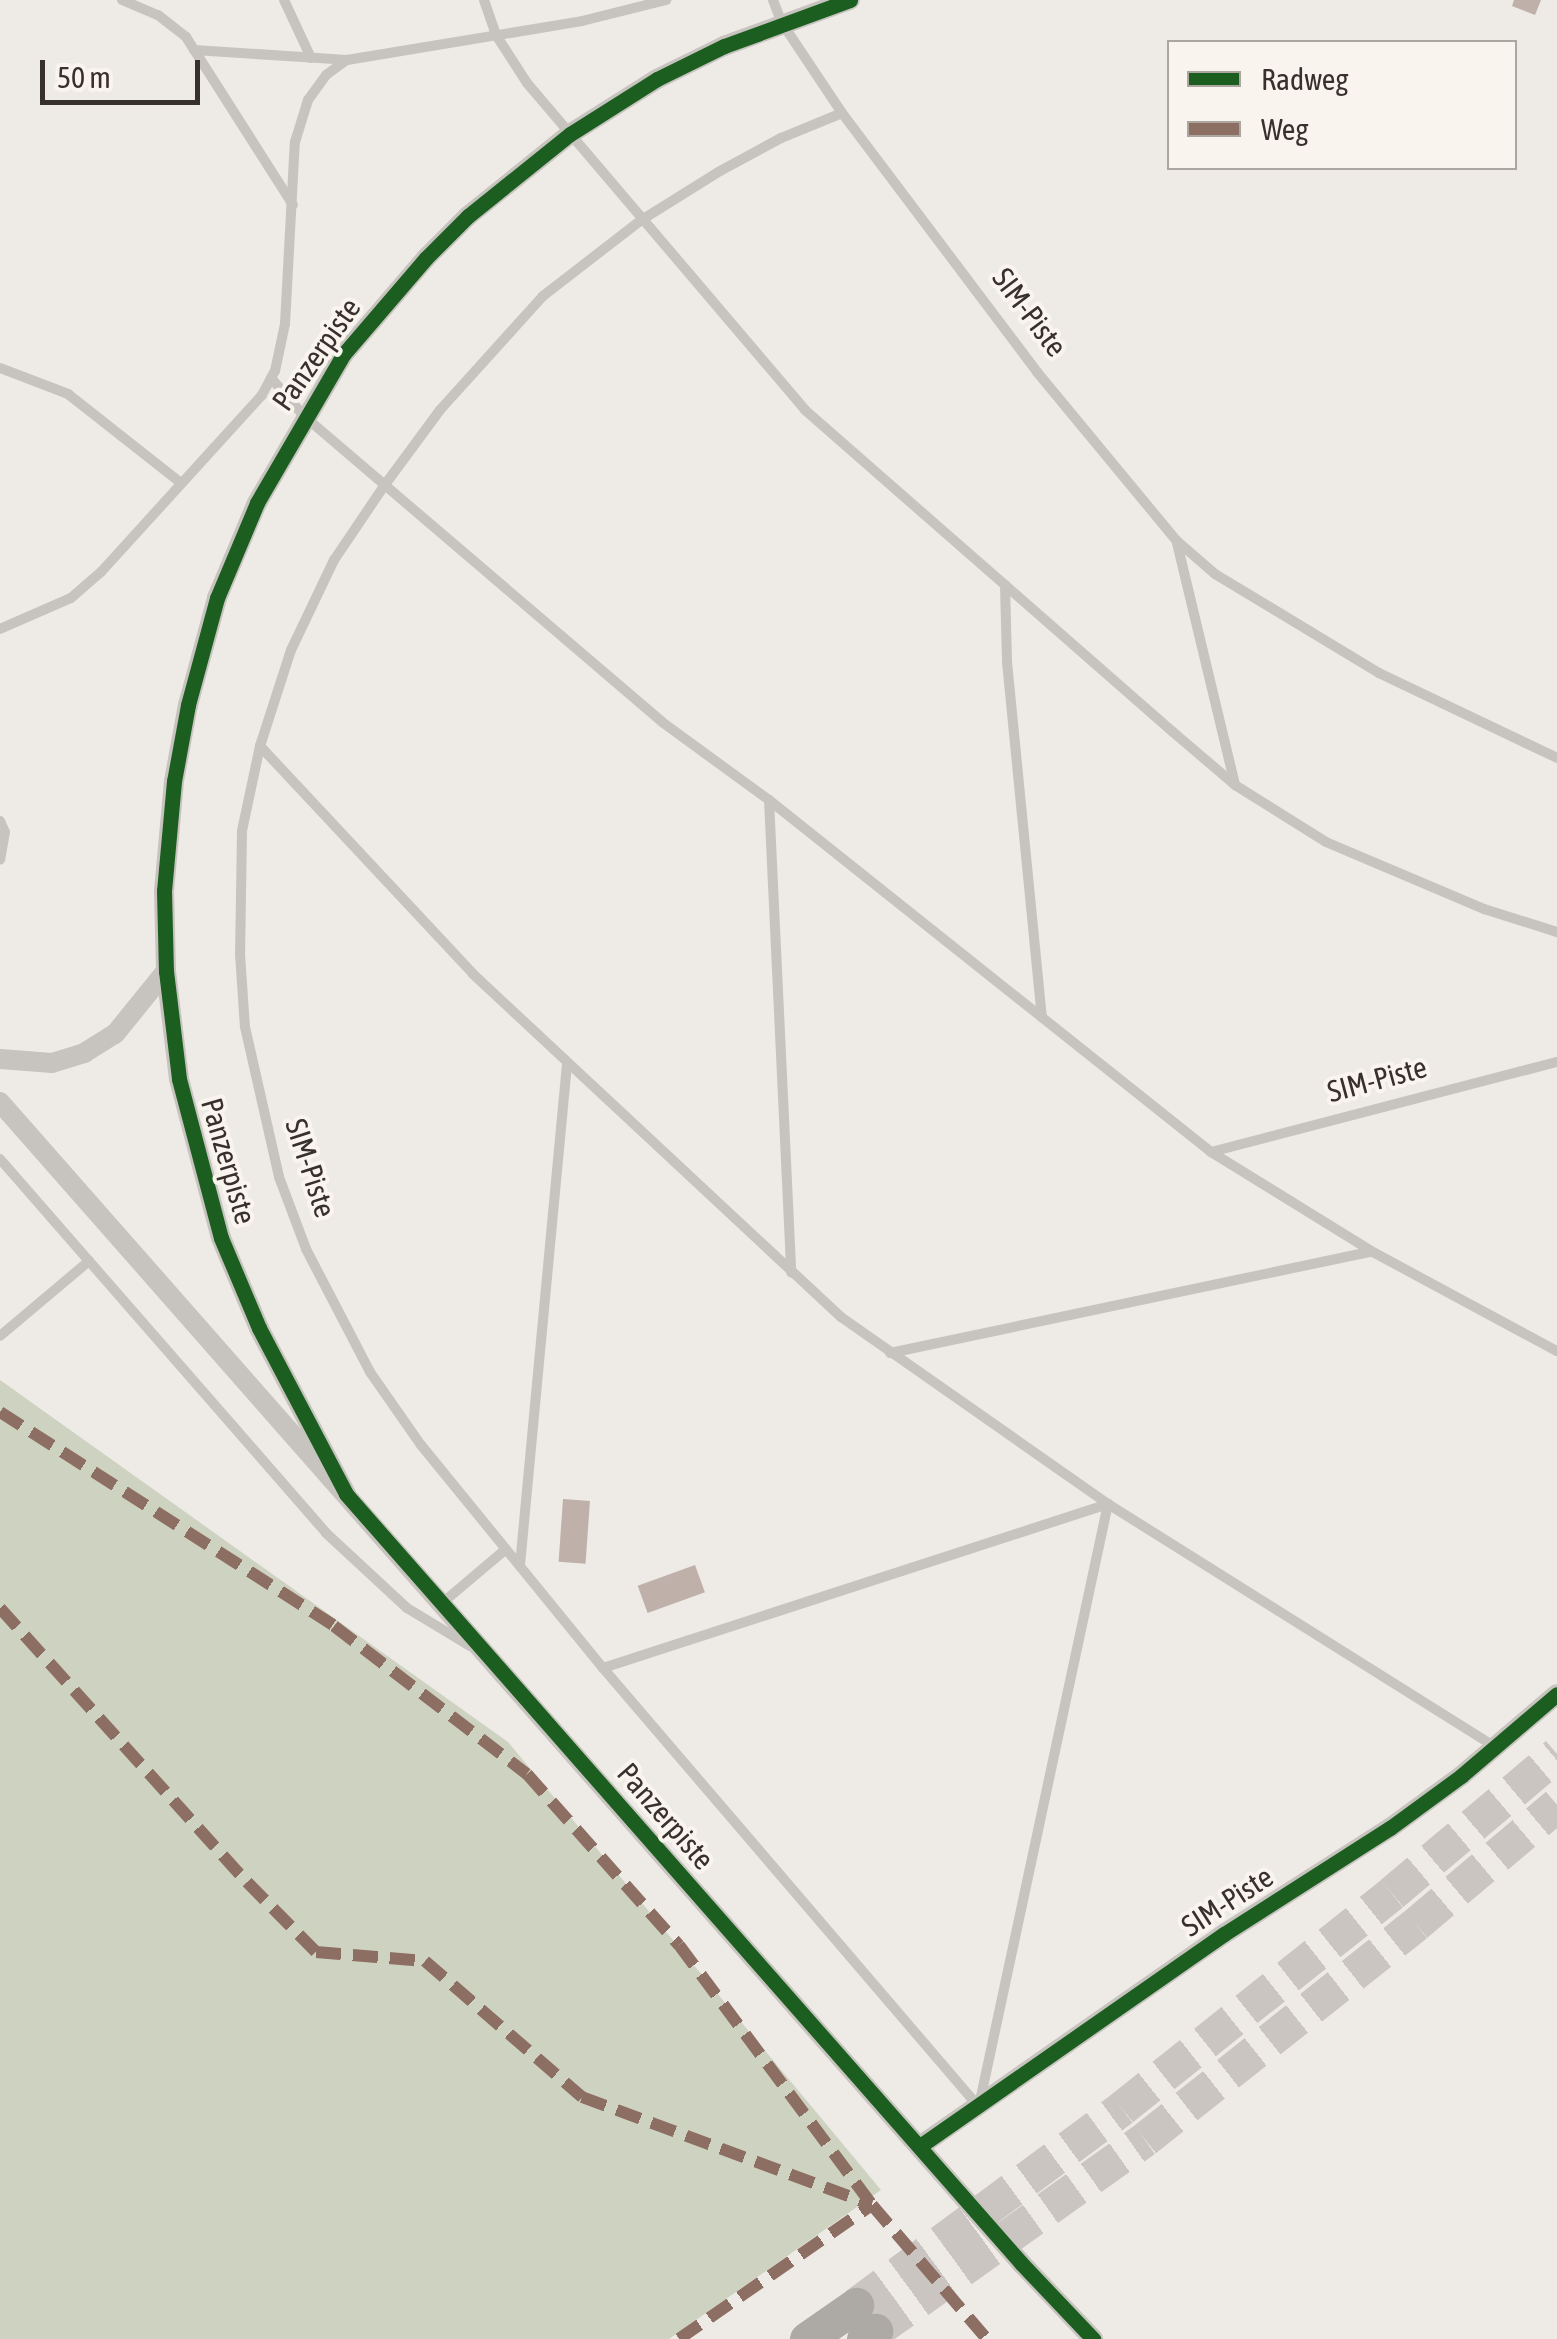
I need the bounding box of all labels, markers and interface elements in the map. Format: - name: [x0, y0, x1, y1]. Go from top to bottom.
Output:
- scale bar: [45, 40, 205, 102]
- legend: [1167, 40, 1517, 170]
- text: 50 m: [57, 60, 111, 94]
- text: Radweg: [1261, 62, 1348, 96]
- text: Weg: [1261, 112, 1308, 146]
- street label: SIM-Piste: [985, 261, 1075, 363]
- street label: Panzerpiste: [264, 291, 368, 417]
- street label: SIM-Piste: [1323, 1048, 1431, 1110]
- street label: Panzerpiste: [194, 1094, 264, 1228]
- street label: SIM-Piste: [278, 1114, 344, 1222]
- street label: Panzerpiste: [610, 1755, 722, 1877]
- street label: SIM-Piste: [1175, 1858, 1279, 1944]

